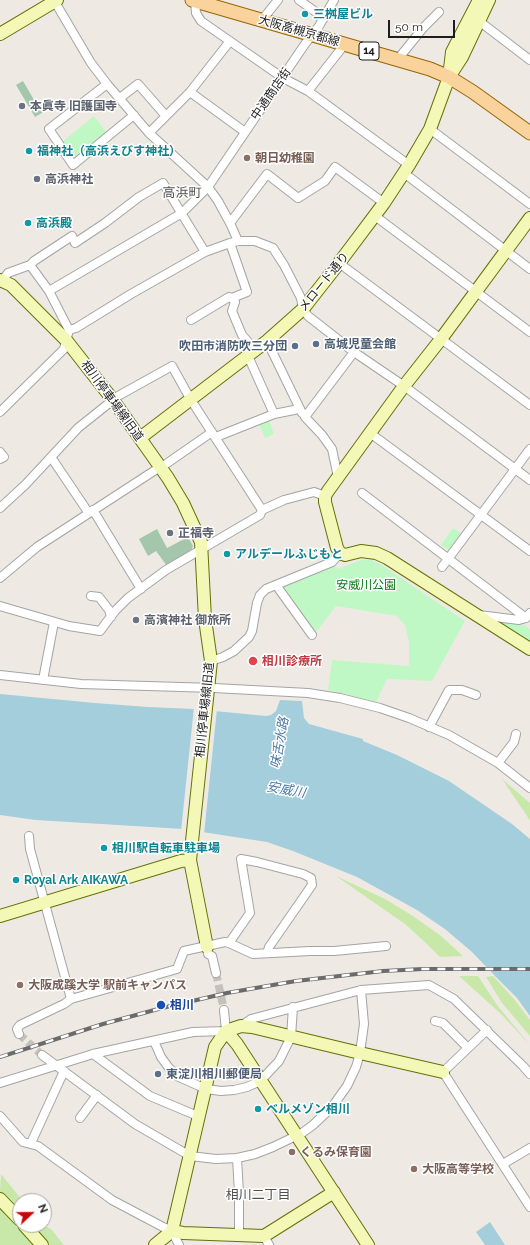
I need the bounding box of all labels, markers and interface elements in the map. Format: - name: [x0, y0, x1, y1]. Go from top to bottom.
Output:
- place label: 三桝屋ビル: [313, 7, 373, 21]
- marker: 三桝屋ビル: [300, 9, 310, 19]
- scale bar: [390, 12, 457, 38]
- street label: 大阪高槻京都線: [257, 13, 341, 49]
- text: 50 m: [395, 20, 423, 34]
- road number: 14: [359, 42, 379, 60]
- street label: 中通商店街: [248, 65, 294, 123]
- place label: 本眞寺 旧護国寺: [30, 99, 117, 113]
- marker: 本眞寺 旧護国寺: [17, 101, 27, 111]
- place label: 福神社（高浜えびす神社）: [37, 144, 181, 158]
- marker: 福神社（高浜えびす神社）: [24, 146, 34, 156]
- place label: 朝日幼稚園: [255, 151, 315, 165]
- marker: 朝日幼稚園: [242, 153, 252, 163]
- place label: 高浜神社: [45, 172, 93, 186]
- marker: 高浜神社: [32, 174, 42, 184]
- district label: 高浜町: [163, 185, 201, 201]
- place label: 高浜殿: [36, 216, 72, 230]
- marker: 高浜殿: [23, 218, 33, 228]
- street label: メロード通り: [296, 249, 352, 315]
- place label: 高城児童会館: [324, 337, 396, 351]
- place label: 吹田市消防吹三分団: [179, 339, 287, 353]
- marker: 高城児童会館: [311, 339, 321, 349]
- marker: 吹田市消防吹三分団: [290, 341, 300, 351]
- street label: 相川停車場線旧道: [78, 358, 146, 444]
- place label: 正福寺: [178, 526, 214, 540]
- marker: 正福寺: [165, 528, 175, 538]
- place label: アルデールふじもと: [235, 547, 343, 561]
- marker: アルデールふじもと: [222, 549, 232, 559]
- park label: 安威川公園: [336, 578, 396, 592]
- place label: 高濱神社 御旅所: [144, 613, 231, 627]
- marker: 高濱神社 御旅所: [131, 615, 141, 625]
- place label: 相川診療所: [262, 654, 322, 668]
- marker: 相川診療所: [247, 655, 259, 667]
- street label: 相川停車場線旧道: [193, 662, 217, 758]
- water label: 味舌水路: [268, 716, 292, 770]
- water label: 安威川: [265, 779, 307, 801]
- place label: 相川駅自転車駐車場: [112, 841, 220, 855]
- marker: 相川駅自転車駐車場: [99, 843, 109, 853]
- place label: Royal Ark AIKAWA: [24, 873, 128, 887]
- marker: Royal Ark AIKAWA: [11, 875, 21, 885]
- place label: 大阪成蹊大学 駅前キャンパス: [28, 978, 187, 992]
- marker: 大阪成蹊大学 駅前キャンパス: [15, 980, 25, 990]
- place label: 相川: [170, 998, 194, 1012]
- marker: 相川: [155, 999, 167, 1011]
- place label: 東淀川相川郵便局: [166, 1067, 262, 1081]
- marker: 東淀川相川郵便局: [153, 1069, 163, 1079]
- place label: ベルメゾン相川: [266, 1102, 350, 1116]
- marker: ベルメゾン相川: [253, 1104, 263, 1114]
- place label: くるみ保育園: [300, 1145, 372, 1159]
- marker: くるみ保育園: [287, 1147, 297, 1157]
- place label: 大阪高等学校: [422, 1162, 494, 1176]
- marker: 大阪高等学校: [409, 1164, 419, 1174]
- district label: 相川二丁目: [226, 1187, 290, 1203]
- north arrow: [12, 1193, 52, 1233]
- text: N: [35, 1202, 50, 1215]

